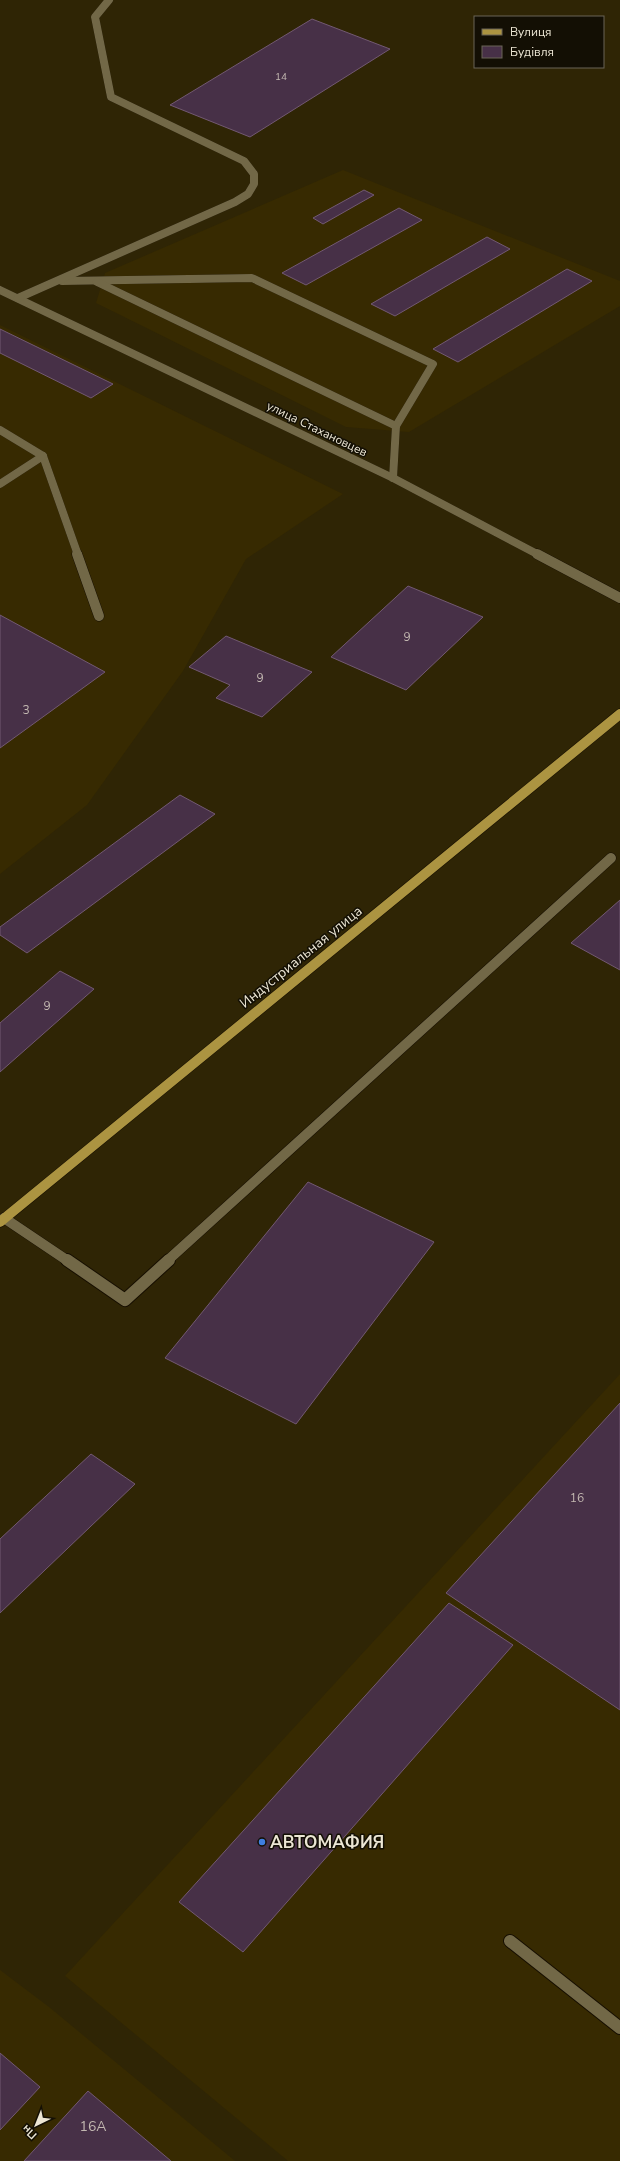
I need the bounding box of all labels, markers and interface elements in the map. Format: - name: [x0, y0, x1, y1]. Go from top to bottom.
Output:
- legend: [474, 16, 604, 68]
- text: Вулиця: [510, 24, 552, 40]
- text: Будівля: [510, 44, 554, 60]
- house number: 14: [275, 70, 287, 84]
- street label: улица Стахановцев: [264, 398, 370, 460]
- house number: 9: [403, 629, 411, 645]
- house number: 9: [256, 670, 264, 686]
- house number: 3: [22, 702, 30, 718]
- street label: Индустриальная улица: [236, 902, 366, 1012]
- house number: 9: [43, 998, 51, 1014]
- house number: 16: [570, 1490, 584, 1506]
- place label: АВТОМАФИЯ: [270, 1831, 384, 1854]
- marker: АВТОМАФИЯ: [257, 1837, 267, 1847]
- north arrow: [16, 2105, 56, 2145]
- house number: 16А: [79, 2117, 107, 2136]
- text: Пн: [19, 2121, 40, 2143]

